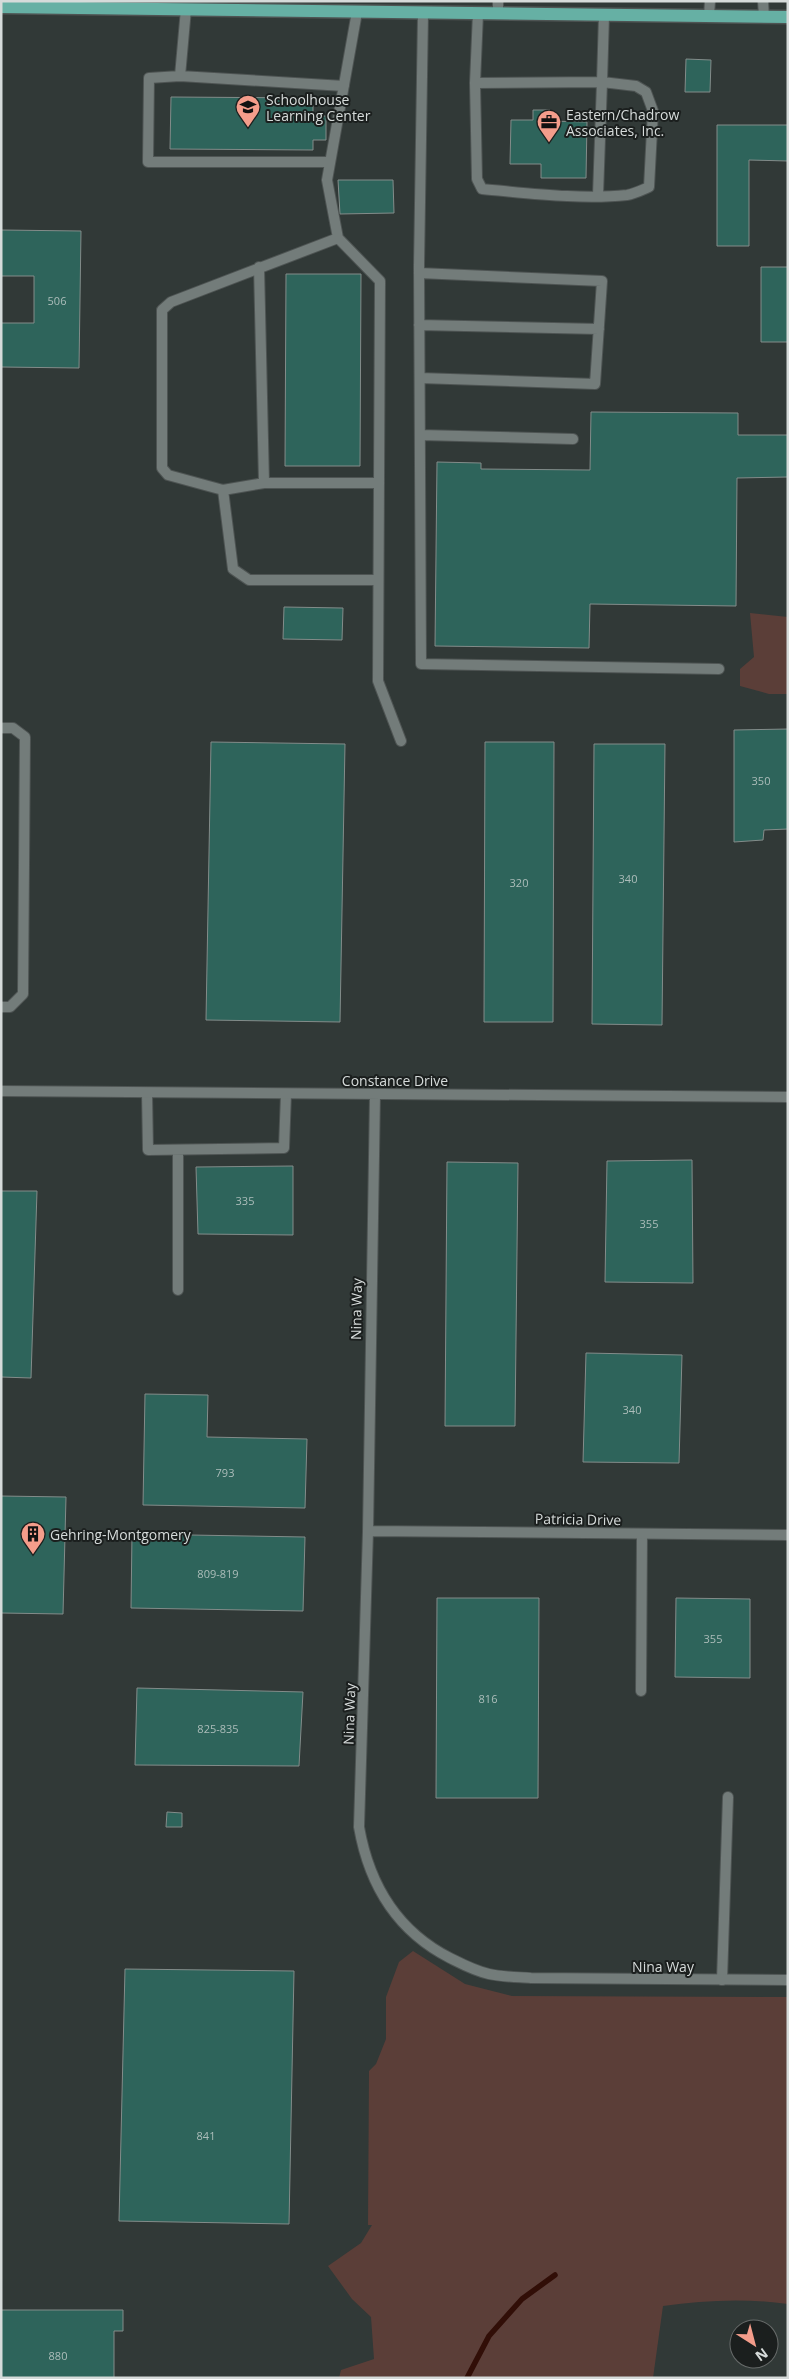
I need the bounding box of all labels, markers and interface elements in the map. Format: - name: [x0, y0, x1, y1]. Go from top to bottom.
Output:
- place label: Schoolhouse Learning Center: [266, 90, 371, 125]
- school or university icon: Schoolhouse Learning Center: [235, 94, 261, 128]
- place label: Eastern/Chadrow Associates, Inc.: [566, 105, 679, 140]
- office icon: Eastern/Chadrow Associates, Inc.: [536, 109, 562, 143]
- house number: 506: [48, 293, 66, 308]
- house number: 350: [752, 773, 770, 788]
- house number: 340: [619, 871, 637, 886]
- house number: 320: [510, 875, 528, 890]
- street label: Constance Drive: [342, 1071, 448, 1090]
- house number: 335: [236, 1193, 254, 1208]
- house number: 355: [640, 1216, 658, 1231]
- street label: Nina Way: [346, 1277, 366, 1340]
- house number: 340: [623, 1402, 641, 1417]
- house number: 793: [216, 1465, 234, 1480]
- street label: Patricia Drive: [535, 1509, 621, 1529]
- building icon: Gehring-Montgomery: [20, 1521, 46, 1555]
- place label: Gehring-Montgomery: [50, 1525, 192, 1544]
- house number: 809-819: [197, 1566, 239, 1581]
- house number: 355: [704, 1631, 722, 1646]
- street label: Nina Way: [338, 1682, 360, 1745]
- house number: 816: [479, 1691, 497, 1706]
- house number: 825-835: [197, 1721, 239, 1736]
- street label: Nina Way: [632, 1957, 695, 1976]
- house number: 841: [197, 2128, 215, 2143]
- north arrow: [729, 2319, 779, 2369]
- text: N: [752, 2344, 772, 2366]
- house number: 880: [49, 2348, 67, 2363]

